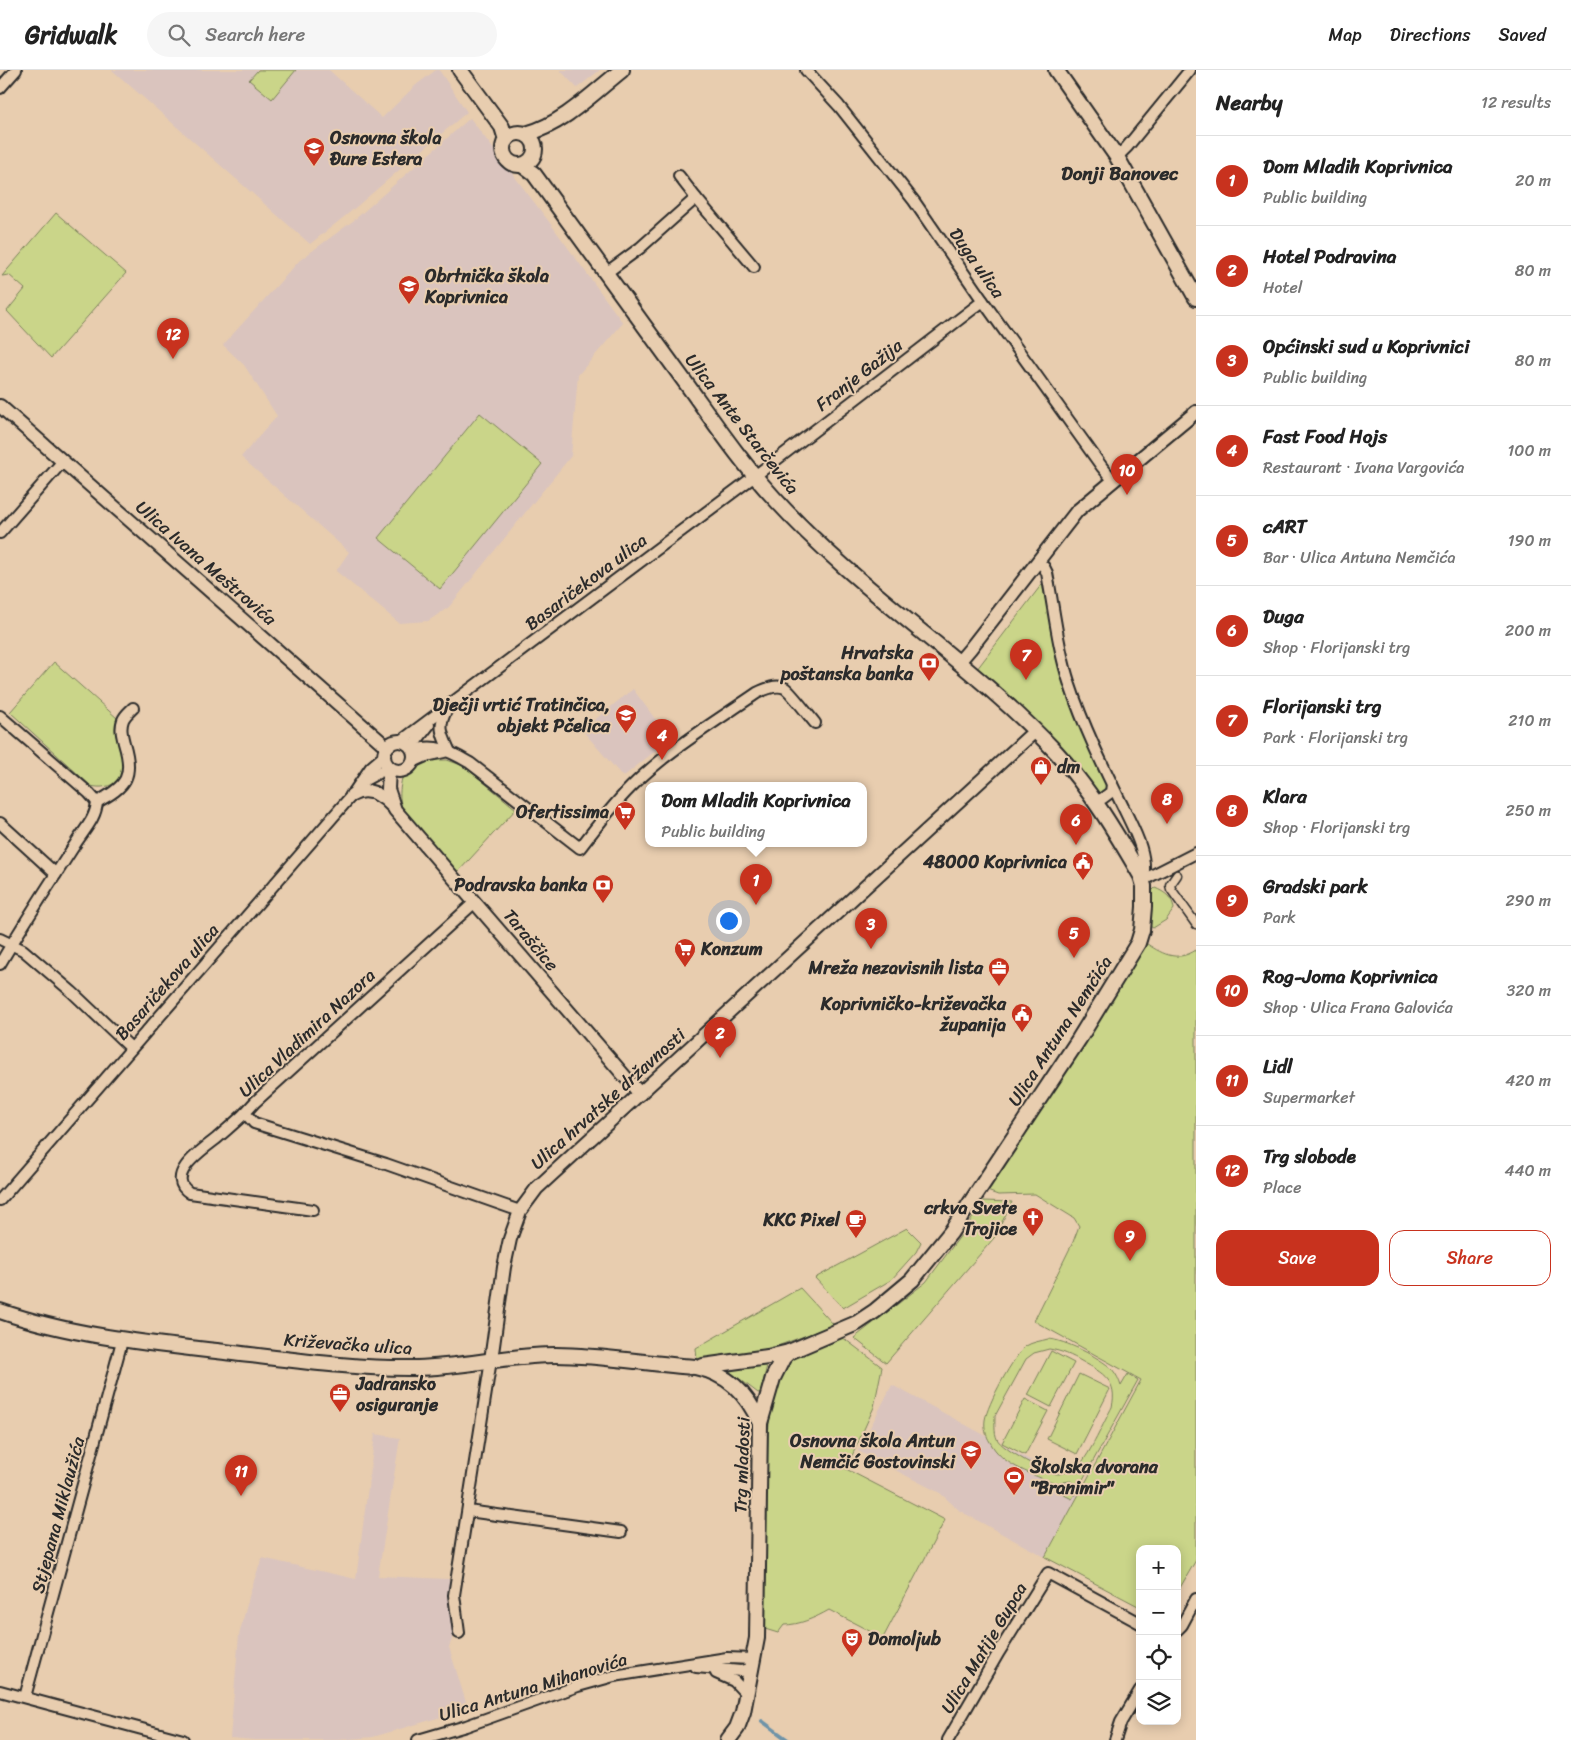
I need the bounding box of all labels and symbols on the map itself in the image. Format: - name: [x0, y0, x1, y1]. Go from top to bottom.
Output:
- place label: Osnovna škola Đure Estera: [329, 122, 442, 175]
- school or university icon: Osnovna škola Đure Estera: [302, 136, 326, 167]
- district label: Donji Banovec: [1061, 157, 1179, 190]
- street label: Duga ulica: [941, 221, 1014, 306]
- place label: Obrtnička škola Koprivnica: [424, 260, 549, 313]
- school or university icon: Obrtnička škola Koprivnica: [397, 274, 421, 305]
- pin: 12: [157, 318, 189, 359]
- street label: Franje Gažija: [808, 330, 910, 420]
- street label: Ulica Ante Starčevića: [676, 346, 808, 502]
- pin: 10: [1111, 454, 1143, 495]
- street label: Ulica Ivana Meštrovića: [128, 492, 285, 634]
- street label: Basaričekova ulica: [518, 525, 654, 639]
- place label: Hrvatska poštanska banka: [780, 637, 914, 690]
- pin: 7: [1010, 639, 1042, 680]
- bank icon: Hrvatska poštanska banka: [917, 651, 941, 682]
- place label: Dječji vrtić Tratinčica, objekt Pčelica: [433, 689, 611, 742]
- school or university icon: Dječji vrtić Tratinčica, objekt Pčelica: [614, 703, 638, 734]
- pin: 4: [646, 719, 678, 760]
- place label: dm: [1057, 751, 1080, 783]
- shop icon: dm: [1029, 755, 1053, 786]
- pin: 8: [1151, 783, 1183, 824]
- place label: Ofertissima: [516, 796, 609, 828]
- supermarket icon: Ofertissima: [613, 800, 637, 831]
- pin: 6: [1060, 804, 1092, 845]
- place label: 48000 Koprivnica: [922, 846, 1067, 878]
- public building icon: 48000 Koprivnica: [1071, 850, 1095, 881]
- pin: 1: [740, 864, 772, 905]
- place label: Podravska banka: [454, 869, 588, 901]
- bank icon: Podravska banka: [591, 873, 615, 904]
- street label: Taraščice: [495, 901, 567, 979]
- your location: [716, 908, 742, 934]
- pin: 3: [855, 908, 887, 949]
- street label: Basaričekova ulica: [107, 916, 227, 1048]
- pin: 5: [1058, 917, 1090, 958]
- place label: Konzum: [700, 933, 763, 965]
- supermarket icon: Konzum: [673, 937, 697, 968]
- street label: Ulica Antuna Nemčića: [999, 949, 1121, 1113]
- place label: Mreža nezavisnih lista: [808, 952, 984, 984]
- office icon: Mreža nezavisnih lista: [987, 956, 1011, 987]
- street label: Ulica Vladimira Nazora: [231, 960, 383, 1106]
- place label: Koprivničko-križevačka županija: [820, 988, 1007, 1041]
- public building icon: Koprivničko-križevačka županija: [1010, 1002, 1034, 1033]
- pin: 2: [704, 1017, 736, 1058]
- street label: Ulica hrvatske državnosti: [523, 1019, 694, 1178]
- place label: crkva Svete Trojice: [923, 1192, 1017, 1245]
- place label: KKC Pixel: [762, 1204, 841, 1236]
- church icon: crkva Svete Trojice: [1021, 1206, 1045, 1237]
- cafe icon: KKC Pixel: [844, 1208, 868, 1239]
- pin: 9: [1114, 1220, 1146, 1261]
- street label: Križevačka ulica: [283, 1324, 413, 1364]
- place label: Jadransko osiguranje: [355, 1368, 439, 1421]
- office icon: Jadransko osiguranje: [328, 1382, 352, 1413]
- street label: Trg mladosti: [724, 1415, 760, 1514]
- place label: Osnovna škola Antun Nemčić Gostovinski: [790, 1425, 956, 1478]
- street label: Stjepana Miklaužića: [22, 1432, 95, 1597]
- school or university icon: Osnovna škola Antun Nemčić Gostovinski: [959, 1439, 983, 1470]
- place label: Školska dvorana "Branimir": [1029, 1451, 1159, 1504]
- pin: 11: [225, 1455, 257, 1496]
- sports icon: Školska dvorana "Branimir": [1002, 1465, 1026, 1496]
- street label: Ulica Matije Gupca: [932, 1576, 1036, 1720]
- place label: Domoljub: [868, 1623, 941, 1655]
- theatre icon: Domoljub: [840, 1627, 864, 1658]
- street label: Ulica Antuna Mihanovića: [435, 1643, 631, 1731]

